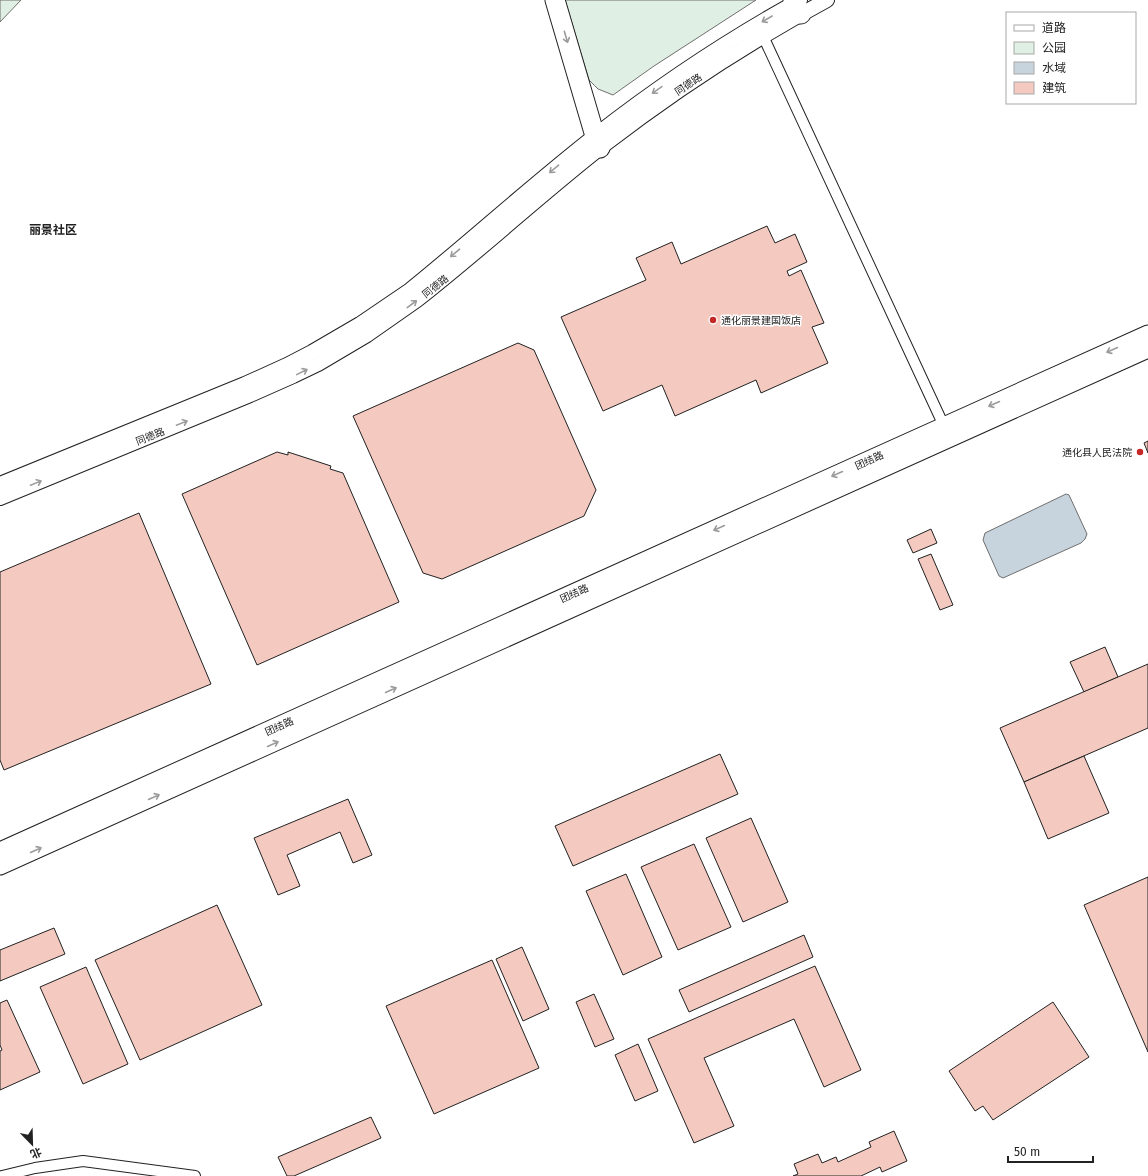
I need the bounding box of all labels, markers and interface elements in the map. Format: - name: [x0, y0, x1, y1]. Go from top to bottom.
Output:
- legend: [1006, 12, 1136, 104]
- one-way arrow: [761, 16, 773, 24]
- text: 道路: [1042, 21, 1066, 35]
- one-way arrow: [563, 31, 570, 44]
- text: 公园: [1042, 41, 1066, 55]
- text: 水域: [1042, 61, 1066, 75]
- street label: 同德路: [673, 71, 704, 98]
- text: 建筑: [1042, 81, 1066, 95]
- one-way arrow: [652, 86, 663, 94]
- one-way arrow: [549, 165, 560, 173]
- district label: 丽景社区: [29, 223, 77, 237]
- one-way arrow: [449, 248, 460, 257]
- street label: 同德路: [420, 273, 451, 301]
- one-way arrow: [406, 299, 417, 308]
- marker: 通化丽景建国饭店: [708, 315, 718, 325]
- place label: 通化丽景建国饭店: [721, 315, 801, 327]
- one-way arrow: [1107, 347, 1119, 354]
- one-way arrow: [295, 368, 307, 375]
- one-way arrow: [988, 401, 1000, 408]
- one-way arrow: [176, 419, 188, 426]
- street label: 同德路: [134, 426, 167, 448]
- place label: 通化县人民法院: [1062, 447, 1132, 459]
- marker: 通化县人民法院: [1135, 447, 1145, 457]
- street label: 团结路: [853, 449, 886, 472]
- one-way arrow: [831, 471, 843, 478]
- one-way arrow: [30, 479, 42, 486]
- one-way arrow: [713, 525, 725, 532]
- street label: 团结路: [558, 582, 591, 605]
- one-way arrow: [385, 686, 397, 693]
- street label: 团结路: [263, 715, 296, 738]
- one-way arrow: [266, 739, 278, 747]
- one-way arrow: [148, 793, 160, 800]
- one-way arrow: [29, 846, 41, 853]
- north arrow: [12, 1124, 52, 1164]
- scale bar: [1008, 1138, 1093, 1164]
- text: 北: [28, 1145, 43, 1161]
- text: 50 m: [1014, 1145, 1040, 1159]

